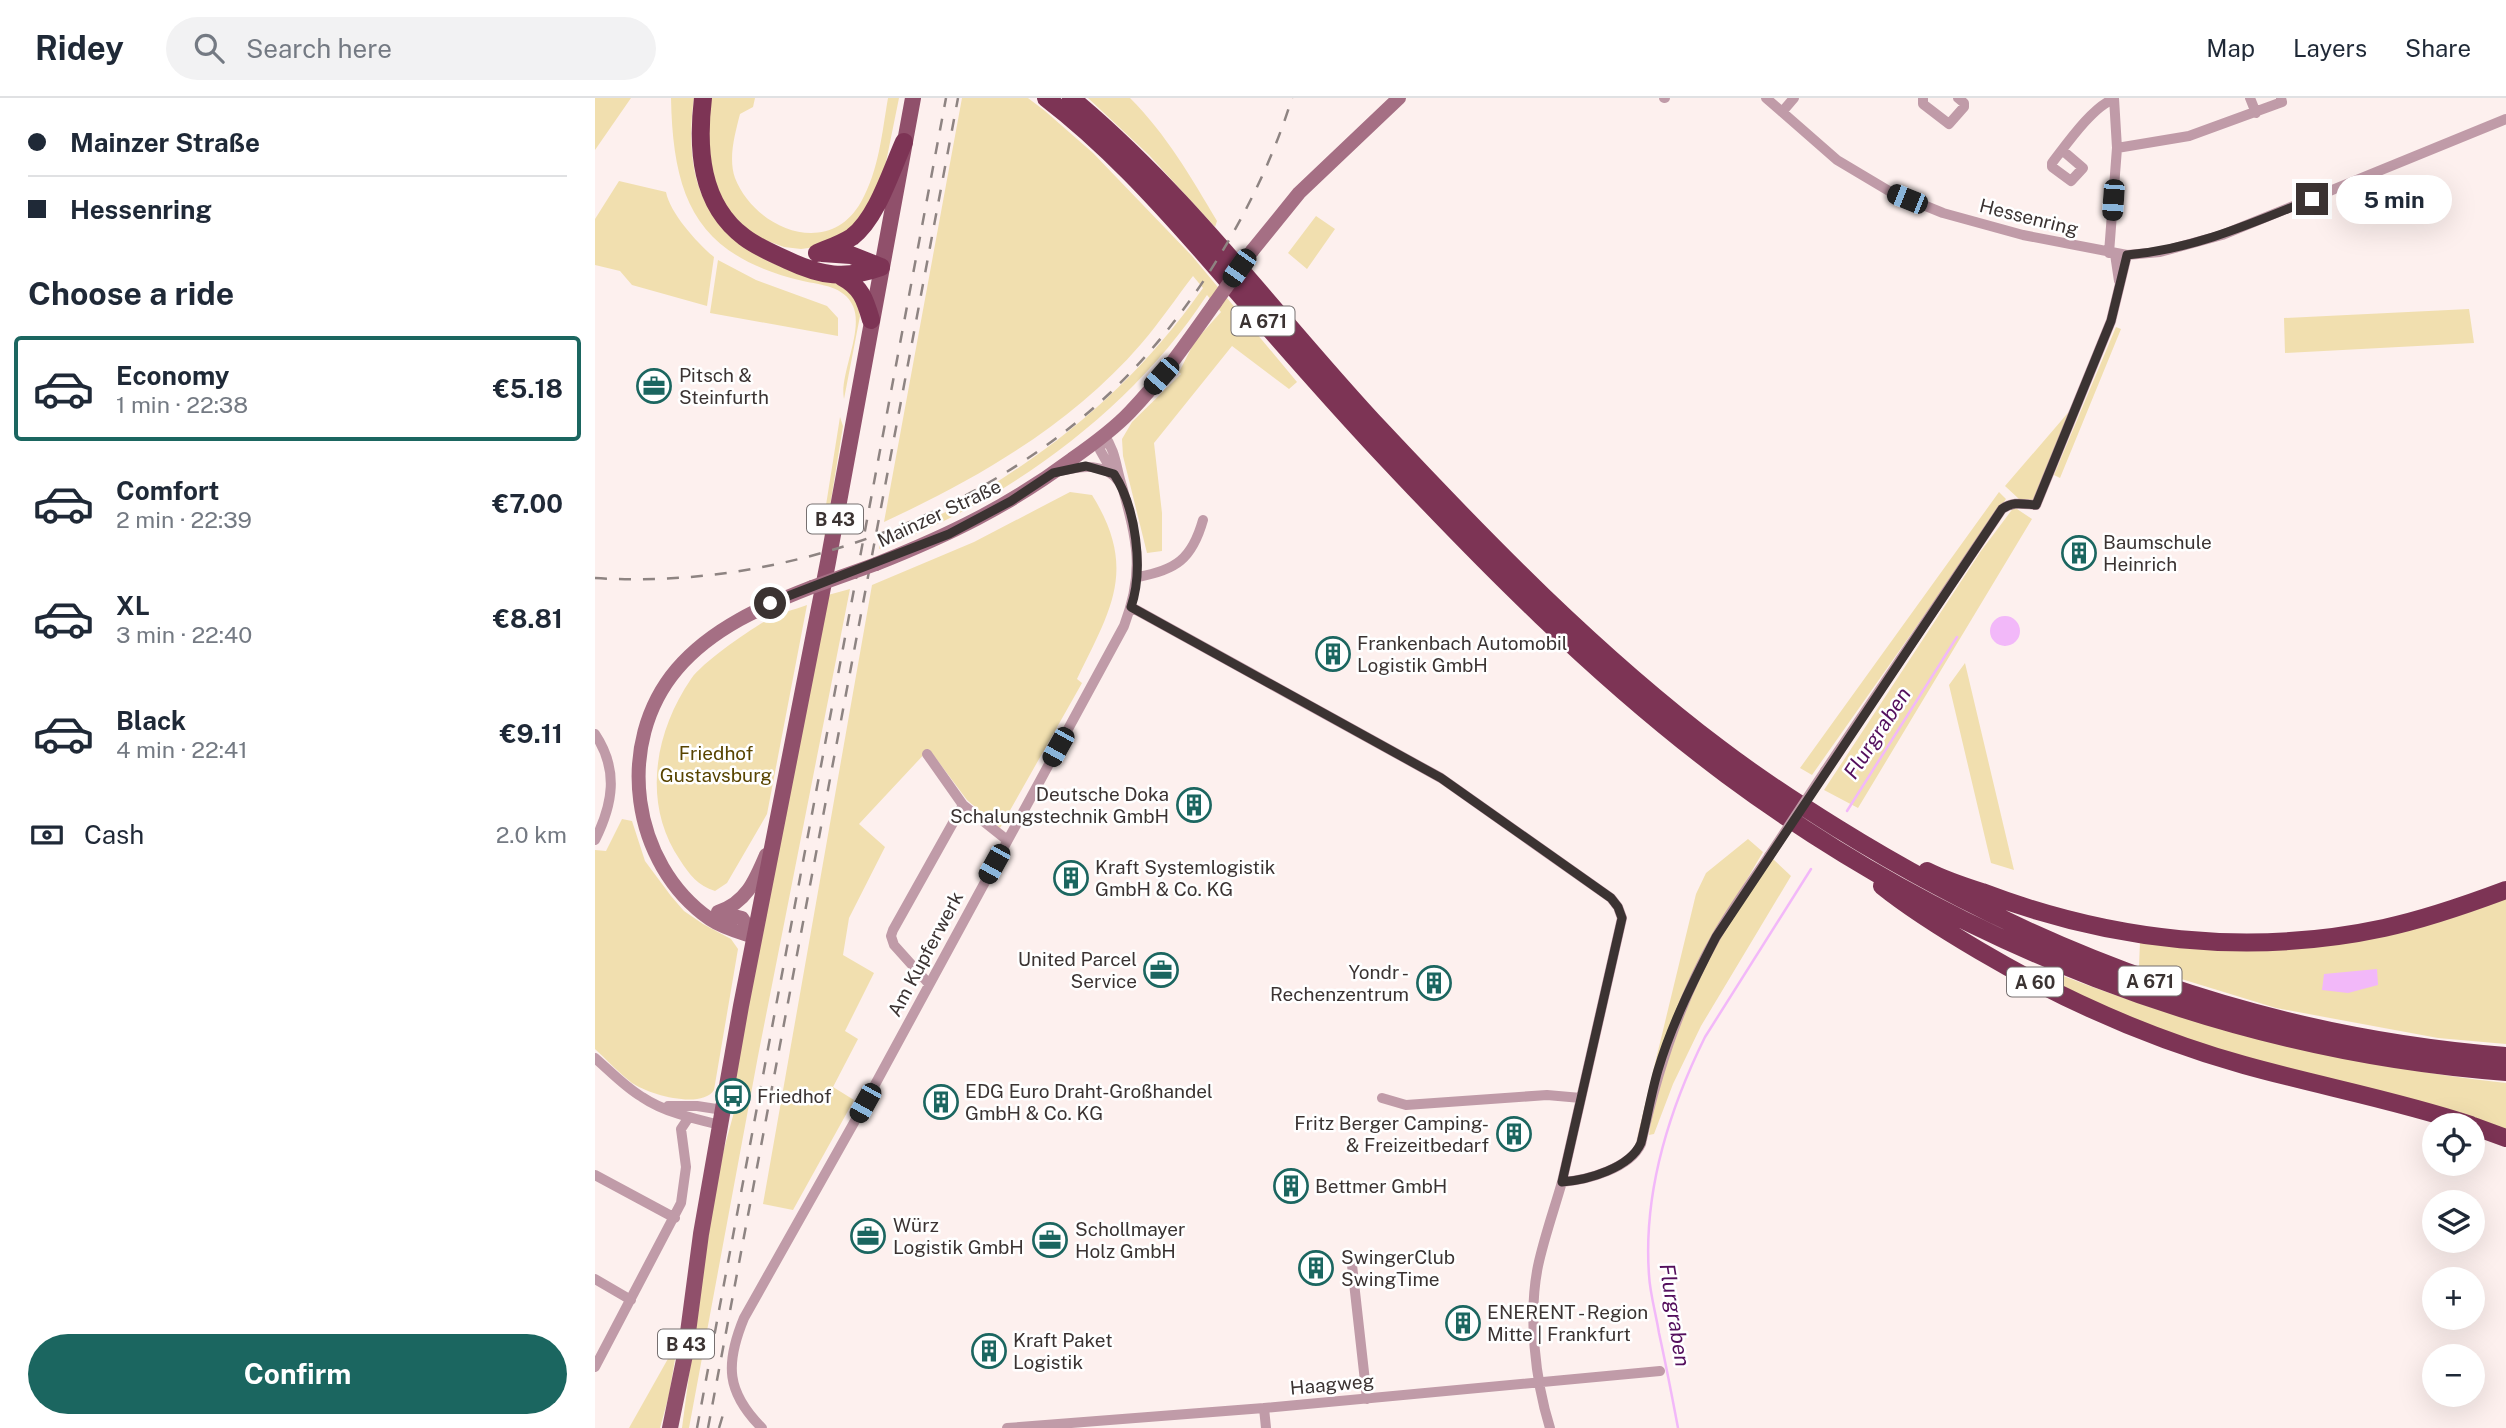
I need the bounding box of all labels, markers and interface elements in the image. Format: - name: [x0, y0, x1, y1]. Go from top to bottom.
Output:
- search box: [166, 17, 656, 80]
- text: Ridey: [35, 29, 124, 67]
- icon: search: [190, 29, 228, 67]
- text: Search here: [246, 33, 392, 64]
- text: Map: [2206, 34, 2255, 62]
- text: Layers: [2293, 34, 2367, 62]
- text: Share: [2405, 34, 2471, 62]
- text: Mainzer Straße: [70, 127, 260, 158]
- callout: 5 min: [2337, 174, 2452, 224]
- car: [2102, 178, 2125, 222]
- car: [1884, 181, 1931, 217]
- route end: [2296, 183, 2328, 215]
- text: 5 min: [2363, 186, 2425, 213]
- text: Hessenring: [70, 194, 212, 225]
- street label: Hessenring: [1977, 194, 2081, 240]
- car: [1219, 245, 1260, 291]
- text: Choose a ride: [28, 275, 234, 312]
- road number: A 671: [1231, 306, 1295, 336]
- car: [1140, 353, 1183, 399]
- icon: car: [32, 357, 95, 420]
- text: Economy: [116, 360, 229, 391]
- place label: Pitsch & Steinfurth: [679, 364, 769, 408]
- office icon: Pitsch & Steinfurth: [635, 367, 673, 405]
- text: €5.18: [493, 373, 563, 404]
- text: 1 min · 22:38: [116, 391, 248, 418]
- icon: car: [32, 472, 95, 535]
- text: Comfort: [116, 475, 219, 506]
- street label: Mainzer Straße: [874, 475, 1004, 551]
- text: €7.00: [492, 488, 563, 519]
- road number: B 43: [807, 505, 863, 534]
- text: 2 min · 22:39: [116, 506, 252, 533]
- place label: Baumschule Heinrich: [2103, 531, 2212, 575]
- building icon: Baumschule Heinrich: [2060, 534, 2098, 572]
- icon: car: [32, 587, 95, 650]
- route start: [754, 587, 786, 619]
- text: XL: [116, 590, 150, 621]
- text: €8.81: [493, 603, 563, 634]
- text: 3 min · 22:40: [116, 621, 252, 648]
- place label: Frankenbach Automobil Logistik GmbH: [1357, 632, 1568, 676]
- building icon: Frankenbach Automobil Logistik GmbH: [1314, 635, 1352, 673]
- water label: Flurgraben: [1838, 683, 1916, 783]
- icon: car: [32, 702, 95, 765]
- text: Black: [116, 705, 186, 736]
- text: €9.11: [500, 718, 563, 749]
- car: [1039, 724, 1078, 770]
- text: 4 min · 22:41: [116, 736, 248, 763]
- park label: Friedhof Gustavsburg: [660, 742, 772, 786]
- place label: Deutsche Doka Schalungstechnik GmbH: [950, 783, 1169, 827]
- building icon: Deutsche Doka Schalungstechnik GmbH: [1175, 786, 1213, 824]
- icon: cash: [28, 816, 66, 854]
- text: Cash: [84, 819, 144, 850]
- text: 2.0 km: [496, 821, 567, 848]
- car: [975, 841, 1014, 887]
- place label: Kraft Systemlogistik GmbH & Co. KG: [1095, 856, 1276, 900]
- building icon: Kraft Systemlogistik GmbH & Co. KG: [1052, 859, 1090, 897]
- street label: Am Kupferwerk: [883, 887, 967, 1020]
- place label: United Parcel Service: [1018, 948, 1137, 992]
- office icon: United Parcel Service: [1142, 951, 1180, 989]
- place label: Yondr - Rechenzentrum: [1270, 961, 1409, 1005]
- building icon: Yondr - Rechenzentrum: [1415, 964, 1453, 1002]
- road number: A 671: [2119, 966, 2181, 996]
- road number: A 60: [2007, 968, 2063, 996]
- bus stop icon: Friedhof: [714, 1077, 752, 1115]
- car: [846, 1080, 885, 1126]
- place label: EDG Euro Draht-Großhandel GmbH & Co. KG: [965, 1080, 1213, 1124]
- building icon: EDG Euro Draht-Großhandel GmbH & Co. KG: [922, 1083, 960, 1121]
- place label: Friedhof: [757, 1085, 831, 1107]
- place label: Fritz Berger Camping- & Freizeitbedarf: [1294, 1112, 1489, 1156]
- map controls: [2422, 1113, 2485, 1407]
- button: locate: [2422, 1113, 2485, 1176]
- building icon: Fritz Berger Camping- & Freizeitbedarf: [1495, 1115, 1533, 1153]
- building icon: Bettmer GmbH: [1272, 1167, 1310, 1205]
- place label: Bettmer GmbH: [1315, 1175, 1447, 1197]
- button: layers: [2422, 1190, 2485, 1253]
- place label: Würz Logistik GmbH: [893, 1214, 1024, 1258]
- office icon: Würz Logistik GmbH: [849, 1217, 887, 1255]
- place label: Schollmayer Holz GmbH: [1075, 1218, 1186, 1262]
- office icon: Schollmayer Holz GmbH: [1031, 1221, 1069, 1259]
- place label: SwingerClub SwingTime: [1341, 1246, 1455, 1290]
- building icon: SwingerClub SwingTime: [1297, 1249, 1335, 1287]
- water label: Flurgraben: [1655, 1262, 1695, 1368]
- button: +: [2422, 1267, 2485, 1330]
- place label: ENERENT - Region Mitte | Frankfurt: [1487, 1301, 1648, 1345]
- building icon: ENERENT - Region Mitte | Frankfurt: [1444, 1304, 1482, 1342]
- place label: Kraft Paket Logistik: [1013, 1329, 1113, 1373]
- road number: B 43: [658, 1330, 714, 1358]
- building icon: Kraft Paket Logistik: [970, 1332, 1008, 1370]
- button: Confirm: [28, 1334, 567, 1414]
- button: −: [2422, 1344, 2485, 1407]
- street label: Haagweg: [1289, 1369, 1375, 1399]

